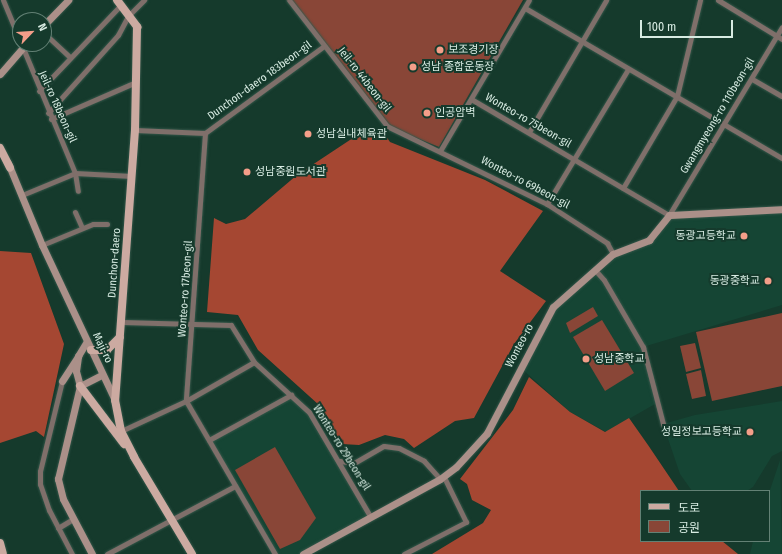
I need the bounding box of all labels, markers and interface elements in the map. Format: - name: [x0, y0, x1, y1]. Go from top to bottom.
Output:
- north arrow: [12, 12, 52, 52]
- scale bar: [642, 12, 735, 38]
- text: 100 m: [647, 20, 676, 34]
- text: N: [35, 21, 50, 33]
- street label: Dunchon-daero 183beon-gil: [205, 39, 315, 123]
- place label: 보조경기장: [448, 43, 499, 57]
- street label: Jeil-ro 44beon-gil: [335, 45, 393, 115]
- marker: 보조경기장: [435, 45, 445, 55]
- street label: Gwangmyeong-ro 110beon-gil: [678, 56, 758, 176]
- place label: 성남 종합운동장: [421, 60, 494, 74]
- marker: 성남 종합운동장: [408, 62, 418, 72]
- street label: Jeil-ro 18beon-gil: [35, 69, 79, 145]
- street label: Wonteo-ro 75beon-gil: [483, 91, 573, 151]
- place label: 인공암벽: [435, 106, 475, 120]
- marker: 인공암벽: [422, 108, 432, 118]
- place label: 성남실내체육관: [316, 127, 387, 141]
- marker: 성남실내체육관: [303, 129, 313, 139]
- street label: Wonteo-ro 69beon-gil: [478, 154, 572, 212]
- place label: 성남중원도서관: [255, 165, 326, 179]
- marker: 성남중원도서관: [242, 167, 252, 177]
- street label: Dunchon-daero: [106, 228, 124, 298]
- place label: 동광고등학교: [675, 229, 736, 243]
- marker: 동광고등학교: [739, 231, 749, 241]
- street label: Wonteo-ro 17beon-gil: [176, 240, 196, 338]
- place label: 동광중학교: [709, 274, 760, 288]
- marker: 동광중학교: [763, 276, 773, 286]
- street label: Wonteo-ro: [503, 322, 537, 370]
- street label: Maji-ro: [89, 331, 115, 365]
- place label: 성남중학교: [594, 352, 645, 366]
- marker: 성남중학교: [581, 354, 591, 364]
- street label: Wonteo-ro 29beon-gil: [309, 403, 373, 493]
- place label: 성일정보고등학교: [661, 425, 742, 439]
- marker: 성일정보고등학교: [745, 427, 755, 437]
- legend: [640, 490, 770, 542]
- text: 도로: [678, 501, 700, 515]
- text: 공원: [678, 521, 700, 535]

